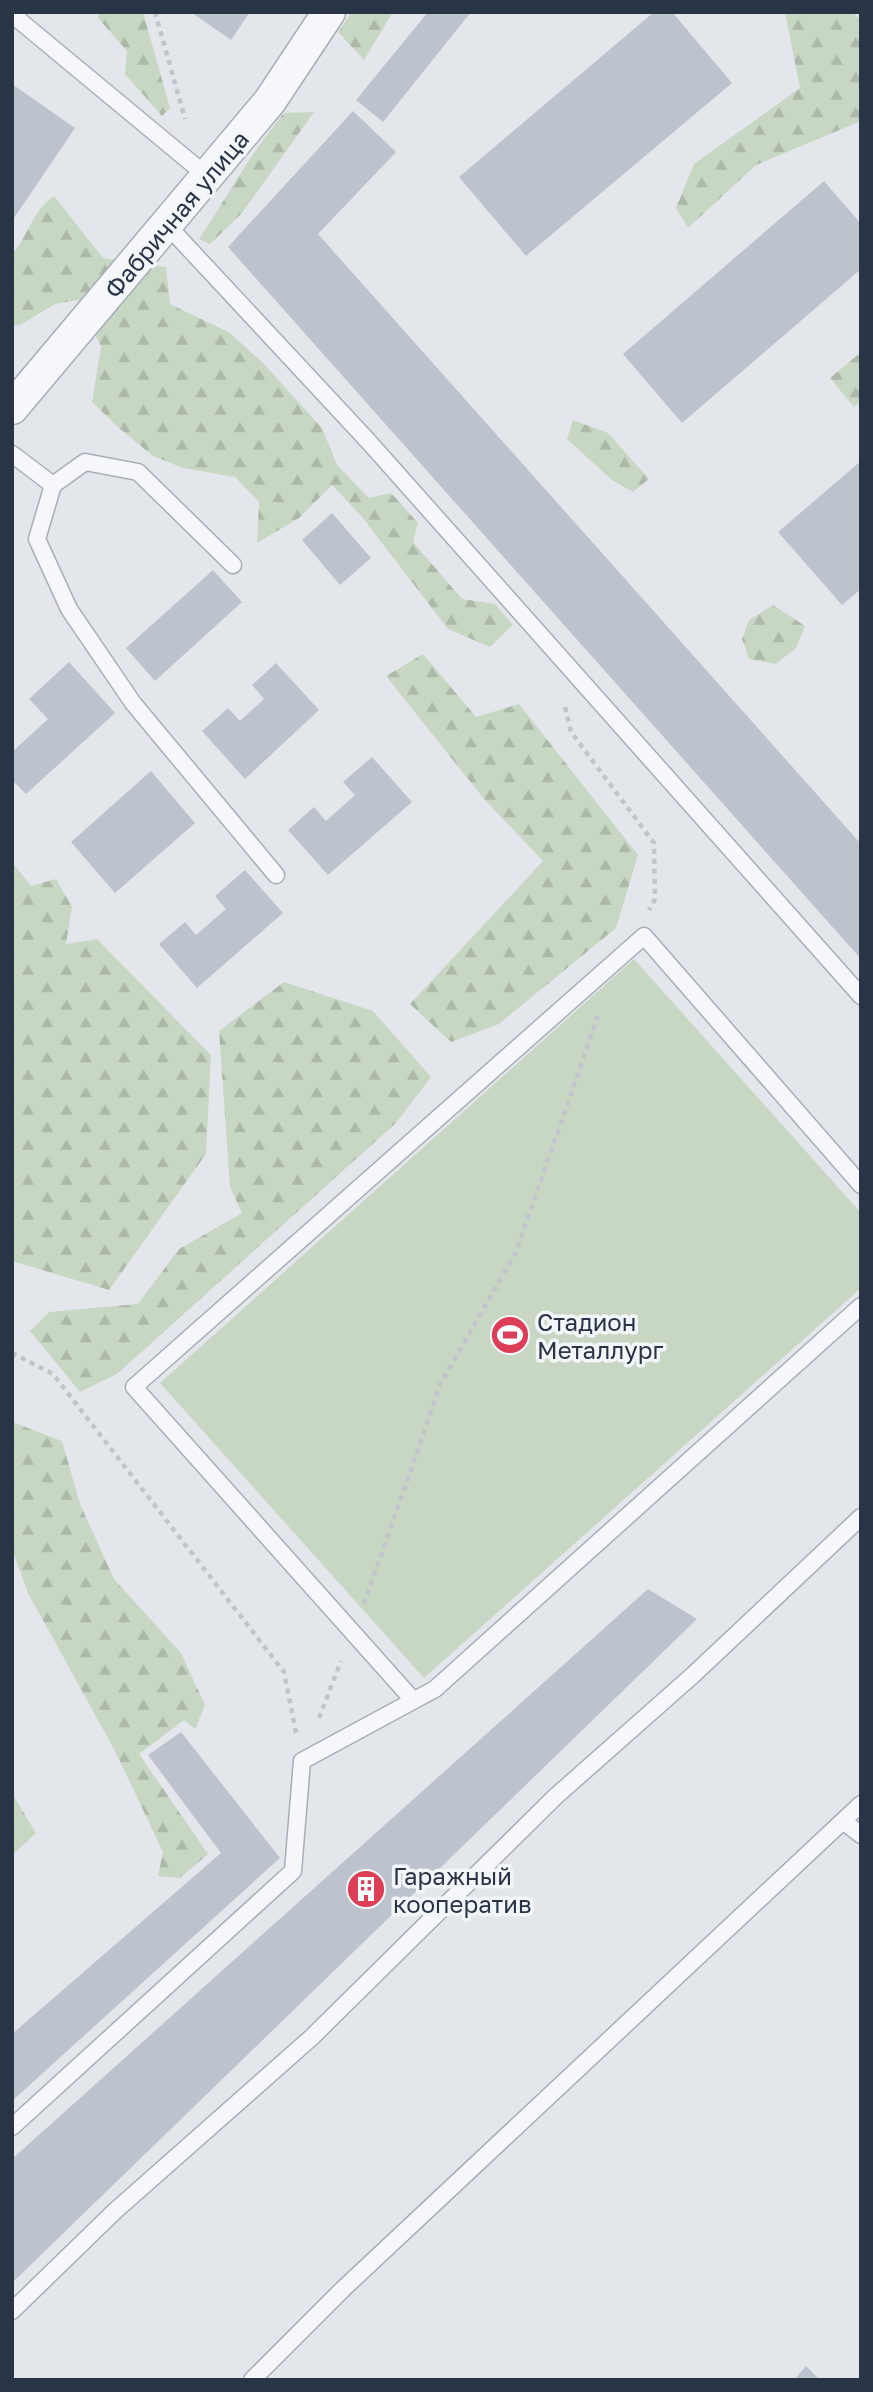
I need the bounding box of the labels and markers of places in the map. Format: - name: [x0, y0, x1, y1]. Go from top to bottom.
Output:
- place label: Стадион Металлург: [537, 1307, 663, 1364]
- sports icon: Стадион Металлург: [489, 1314, 531, 1356]
- place label: Гаражный кооператив: [393, 1861, 531, 1918]
- building icon: Гаражный кооператив: [345, 1868, 387, 1910]

